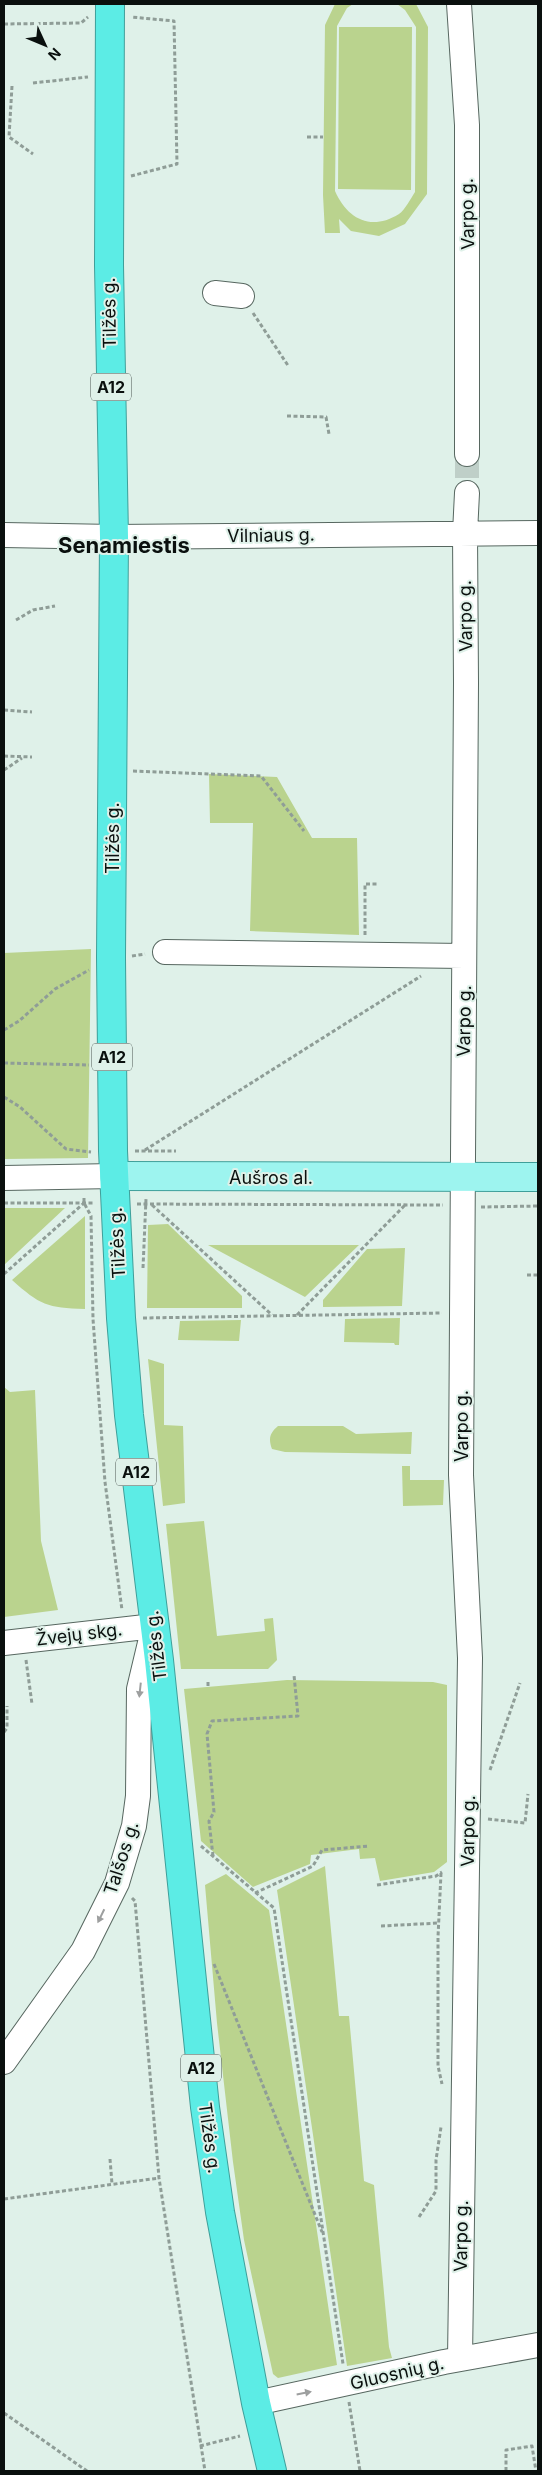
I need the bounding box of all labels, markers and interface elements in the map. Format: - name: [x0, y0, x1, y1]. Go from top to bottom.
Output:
- north arrow: [20, 20, 70, 70]
- text: N: [45, 45, 65, 64]
- street label: Varpo g.: [456, 178, 478, 250]
- street label: Tilžės g.: [98, 277, 120, 349]
- road number: A12: [91, 374, 131, 401]
- street label: Vilniaus g.: [227, 524, 315, 546]
- district label: Senamiestis: [58, 532, 190, 558]
- street label: Varpo g.: [454, 580, 476, 652]
- street label: Tilžės g.: [102, 802, 123, 874]
- street label: Varpo g.: [453, 985, 475, 1057]
- road number: A12: [92, 1044, 132, 1070]
- street label: Aušros al.: [229, 1167, 313, 1188]
- street label: Tilžės g.: [105, 1207, 129, 1279]
- street label: Varpo g.: [451, 1390, 472, 1462]
- road number: A12: [116, 1458, 156, 1485]
- street label: Tilžės g.: [141, 1609, 171, 1683]
- street label: Žvejų skg.: [34, 1617, 123, 1650]
- one-way arrow: [136, 1683, 144, 1699]
- street label: Varpo g.: [457, 1795, 479, 1867]
- street label: Talšos g.: [99, 1819, 143, 1897]
- one-way arrow: [96, 1909, 104, 1923]
- road number: A12: [181, 2054, 221, 2082]
- street label: Tilžės g.: [195, 2101, 225, 2175]
- street label: Varpo g.: [450, 2200, 472, 2272]
- street label: Gluosnių g.: [348, 2352, 446, 2394]
- one-way arrow: [296, 2388, 312, 2396]

